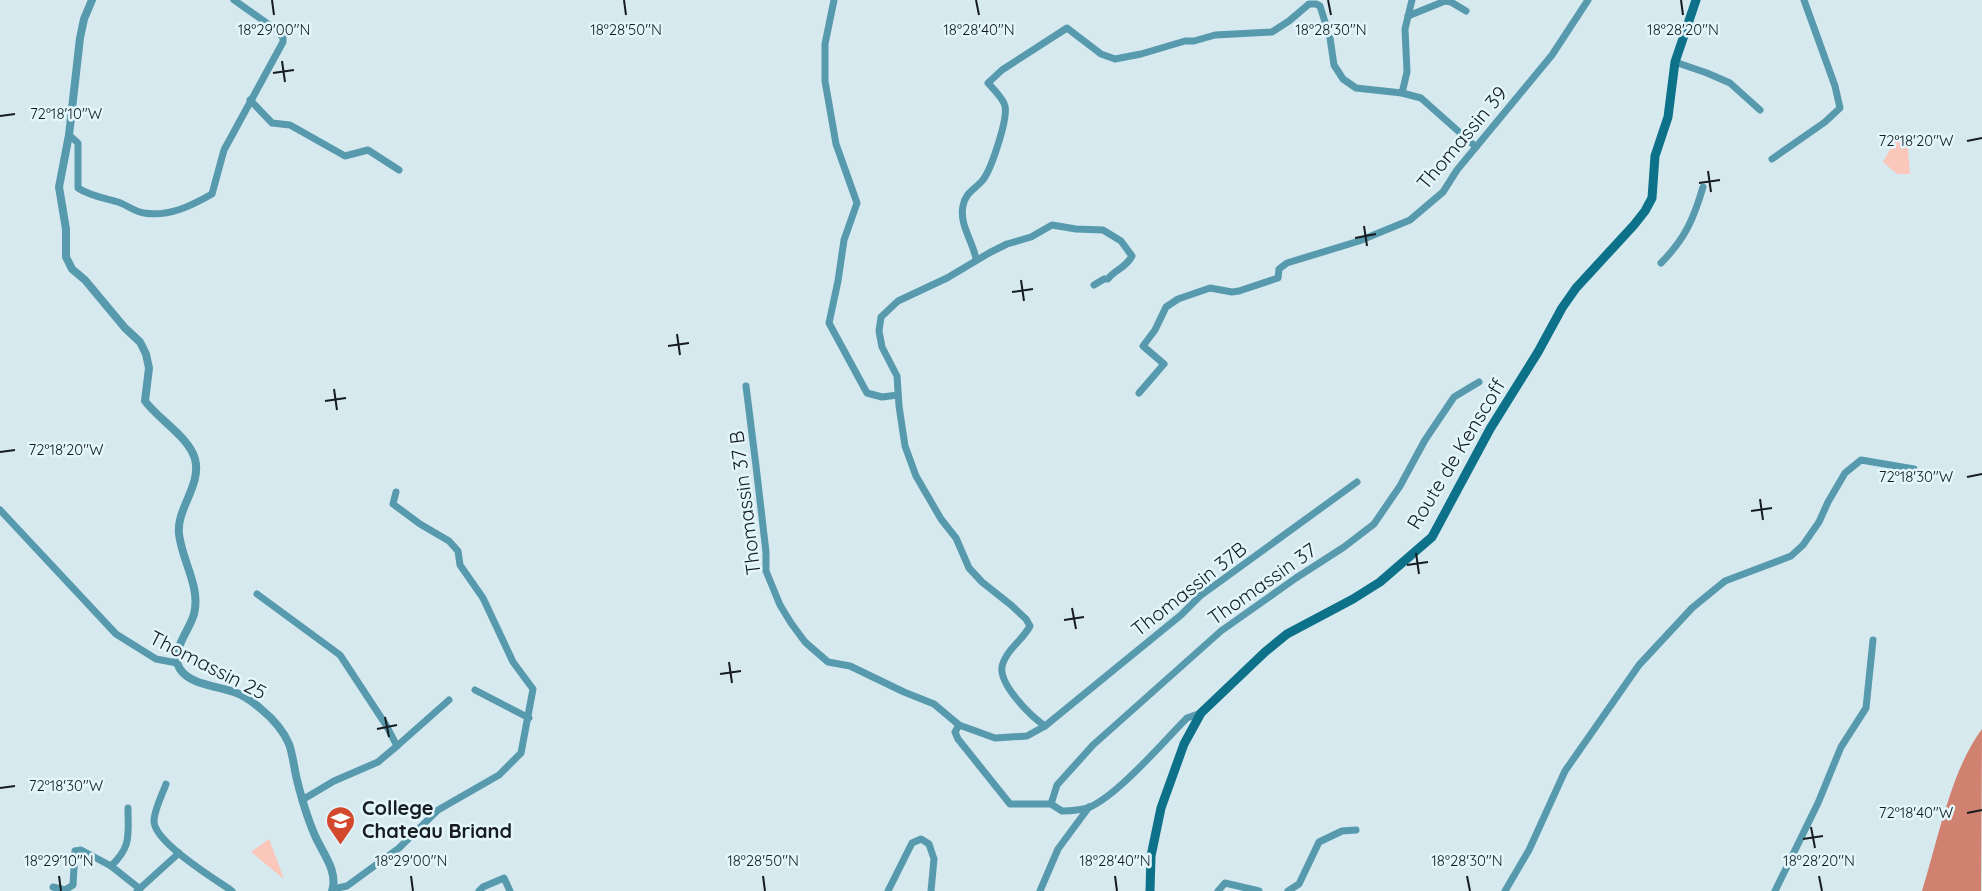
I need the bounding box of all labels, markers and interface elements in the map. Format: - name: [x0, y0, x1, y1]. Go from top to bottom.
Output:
- text: 18°29'00"N: [238, 20, 310, 39]
- text: 18°28'50"N: [590, 20, 662, 39]
- text: 18°28'40"N: [943, 20, 1015, 39]
- text: 18°28'30"N: [1295, 20, 1367, 39]
- text: 18°28'20"N: [1647, 20, 1719, 39]
- street label: Thomassin 39: [1411, 81, 1512, 195]
- text: 72°18'10"W: [30, 104, 103, 123]
- text: 72°18'20"W: [1878, 131, 1954, 150]
- street label: Route de Kenscoff: [1401, 374, 1510, 534]
- street label: Thomassin 37 B: [723, 429, 766, 577]
- text: 72°18'20"W: [28, 440, 104, 459]
- text: 72°18'30"W: [1879, 467, 1954, 486]
- street label: Thomassin 37B: [1126, 536, 1251, 641]
- street label: Thomassin 37: [1203, 537, 1321, 630]
- street label: Thomassin 25: [146, 624, 271, 705]
- text: 72°18'30"W: [29, 776, 104, 795]
- place label: College Chateau Briand: [362, 795, 512, 843]
- text: 72°18'40"W: [1879, 803, 1954, 822]
- school or university icon: College Chateau Briand: [325, 804, 357, 846]
- text: 18°29'10"N: [24, 851, 94, 870]
- text: 18°29'00"N: [375, 851, 447, 870]
- text: 18°28'50"N: [727, 851, 799, 870]
- text: 18°28'40"N: [1079, 851, 1151, 870]
- text: 18°28'30"N: [1431, 851, 1503, 870]
- text: 18°28'20"N: [1783, 851, 1855, 870]

